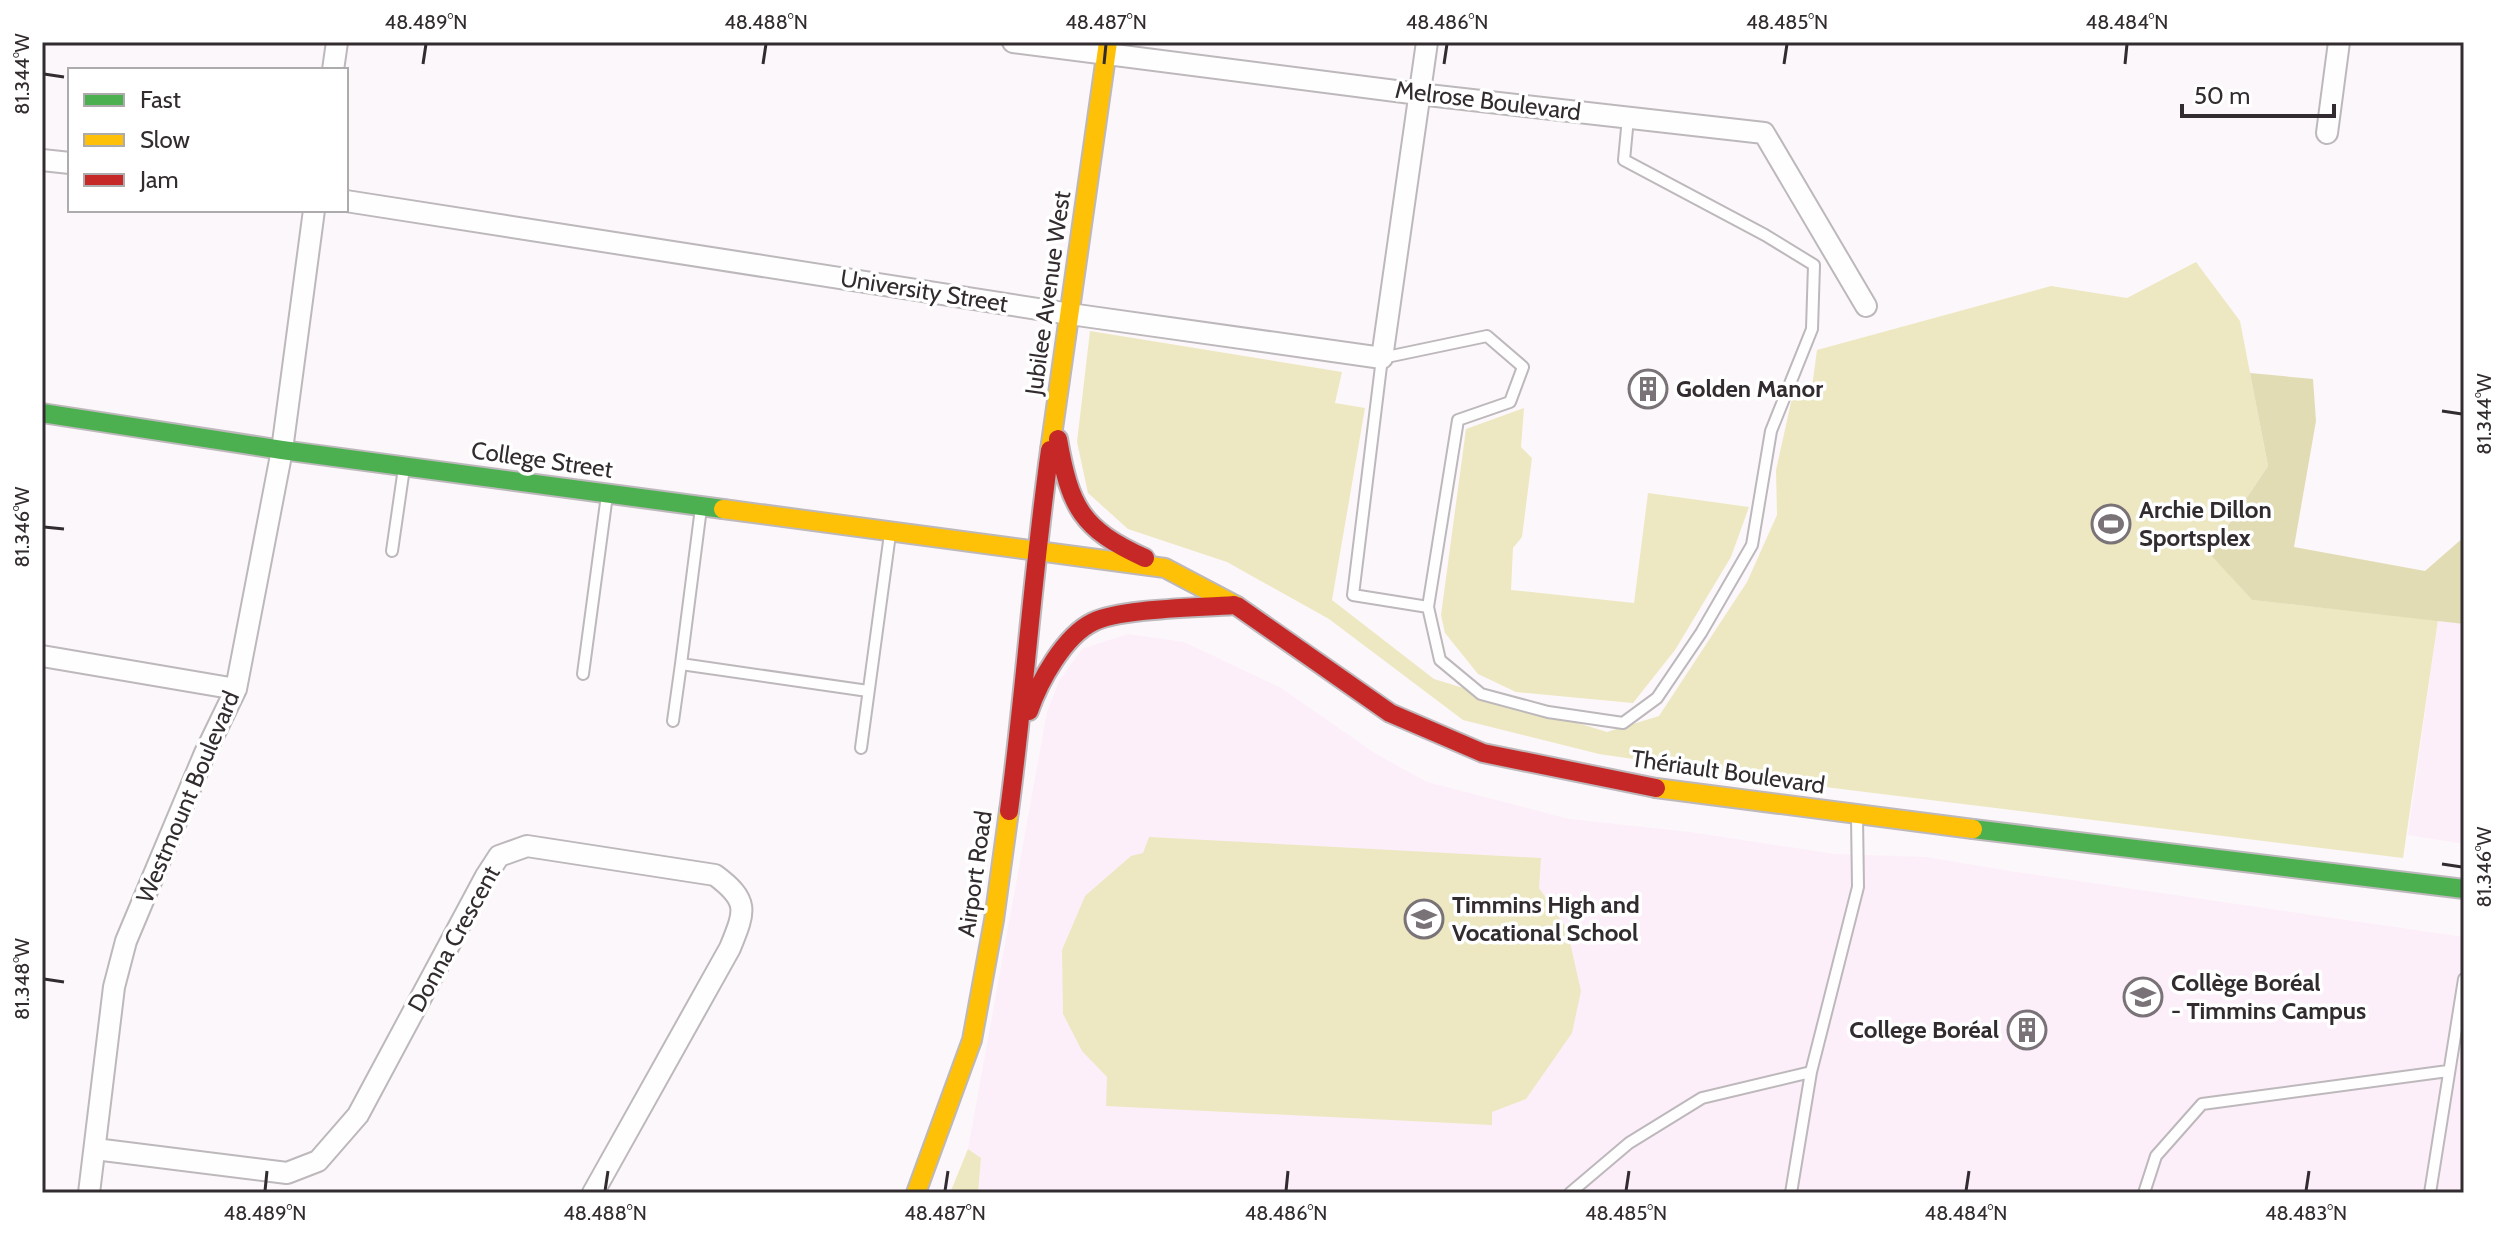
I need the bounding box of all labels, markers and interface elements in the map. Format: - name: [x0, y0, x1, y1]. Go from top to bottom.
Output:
- text: 48.489°N: [385, 10, 467, 34]
- text: 48.488°N: [724, 10, 808, 34]
- text: 48.487°N: [1065, 10, 1147, 34]
- text: 48.486°N: [1406, 10, 1488, 34]
- text: 48.485°N: [1746, 10, 1828, 34]
- text: 48.484°N: [2086, 10, 2168, 34]
- text: 81.344°W: [10, 33, 34, 115]
- legend: [68, 68, 348, 212]
- scale bar: [2182, 68, 2334, 118]
- street label: Melrose Boulevard: [1394, 75, 1583, 126]
- text: 50 m: [2194, 81, 2250, 110]
- text: Fast: [140, 85, 181, 114]
- text: Slow: [140, 125, 190, 154]
- text: Jam: [139, 165, 178, 194]
- street label: Jubilee Avenue West: [1019, 189, 1076, 398]
- street label: University Street: [838, 263, 1010, 318]
- building icon: Golden Manor: [1627, 368, 1669, 410]
- text: 81.344°W: [2472, 373, 2496, 455]
- place label: Golden Manor: [1676, 374, 1823, 403]
- street label: College Street: [470, 435, 615, 484]
- text: 81.346°W: [10, 486, 34, 568]
- place label: Archie Dillon Sportsplex: [2139, 495, 2272, 552]
- sports icon: Archie Dillon Sportsplex: [2090, 503, 2132, 545]
- street label: Westmount Boulevard: [130, 687, 245, 907]
- street label: Thériault Boulevard: [1629, 744, 1827, 799]
- street label: Airport Road: [951, 809, 998, 939]
- text: 81.346°W: [2472, 826, 2496, 908]
- street label: Donna Crescent: [401, 861, 506, 1017]
- place label: Timmins High and Vocational School: [1452, 890, 1640, 947]
- school or university icon: Timmins High and Vocational School: [1403, 898, 1445, 940]
- text: 81.348°W: [10, 938, 34, 1020]
- place label: Collège Boréal - Timmins Campus: [2171, 968, 2366, 1025]
- school or university icon: Collège Boréal - Timmins Campus: [2122, 976, 2164, 1018]
- building icon: College Boréal: [2006, 1009, 2048, 1051]
- place label: College Boréal: [1849, 1015, 1999, 1044]
- text: 48.489°N: [224, 1201, 306, 1225]
- text: 48.488°N: [563, 1201, 647, 1225]
- text: 48.487°N: [904, 1201, 986, 1225]
- text: 48.486°N: [1245, 1201, 1327, 1225]
- text: 48.485°N: [1585, 1201, 1667, 1225]
- text: 48.484°N: [1925, 1201, 2007, 1225]
- text: 48.483°N: [2265, 1201, 2347, 1225]

